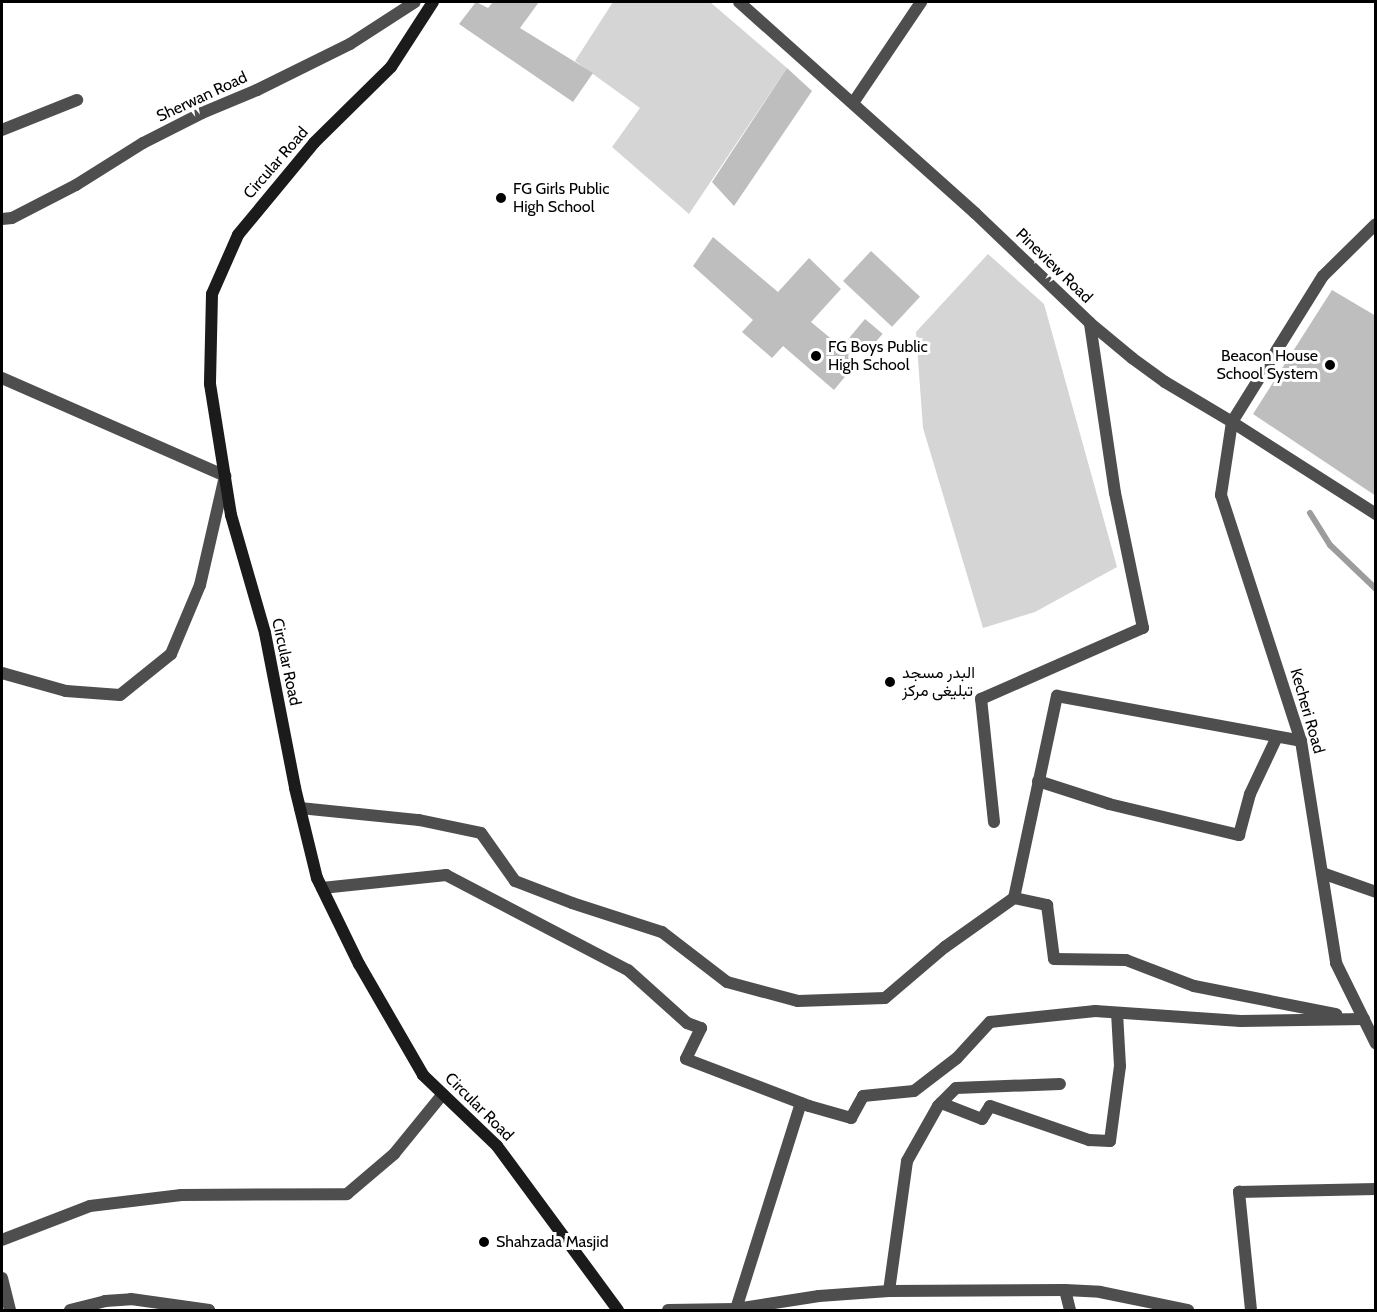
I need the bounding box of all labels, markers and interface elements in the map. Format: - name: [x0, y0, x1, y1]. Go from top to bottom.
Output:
- street label: Sherwan Road: [154, 68, 250, 126]
- street label: Circular Road: [240, 123, 312, 203]
- place label: FG Girls Public High School: [513, 179, 609, 217]
- marker: FG Girls Public High School: [494, 191, 508, 205]
- street label: Pineview Road: [1012, 225, 1096, 307]
- place label: FG Boys Public High School: [828, 337, 928, 375]
- place label: Beacon House School System: [1216, 346, 1318, 384]
- marker: FG Boys Public High School: [809, 349, 823, 363]
- marker: Beacon House School System: [1323, 358, 1337, 372]
- street label: Circular Road: [267, 616, 305, 708]
- place label: البدر مسجد تبلیغی مرکز: [902, 663, 975, 701]
- street label: Kecheri Road: [1286, 666, 1328, 756]
- marker: البدر مسجد تبلیغی مرکز: [883, 675, 897, 689]
- street label: Circular Road: [441, 1069, 517, 1145]
- place label: Shahzada Masjid: [496, 1232, 609, 1252]
- marker: Shahzada Masjid: [477, 1235, 491, 1249]

